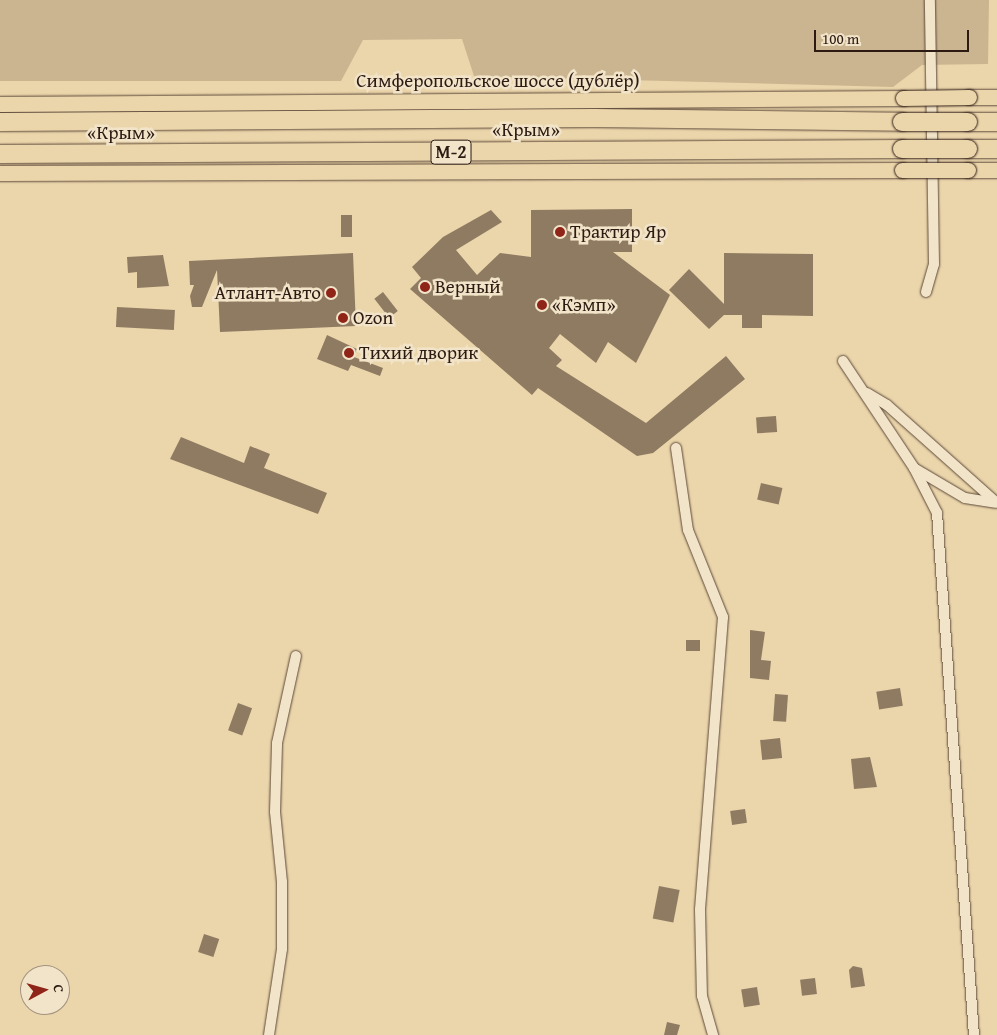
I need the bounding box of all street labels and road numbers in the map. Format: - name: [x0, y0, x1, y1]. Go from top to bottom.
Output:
- street label: Симферопольское шоссе (дублёр): [356, 70, 640, 92]
- street label: «Крым»: [492, 119, 560, 141]
- street label: «Крым»: [87, 122, 155, 144]
- road number: М-2: [430, 136, 472, 168]

